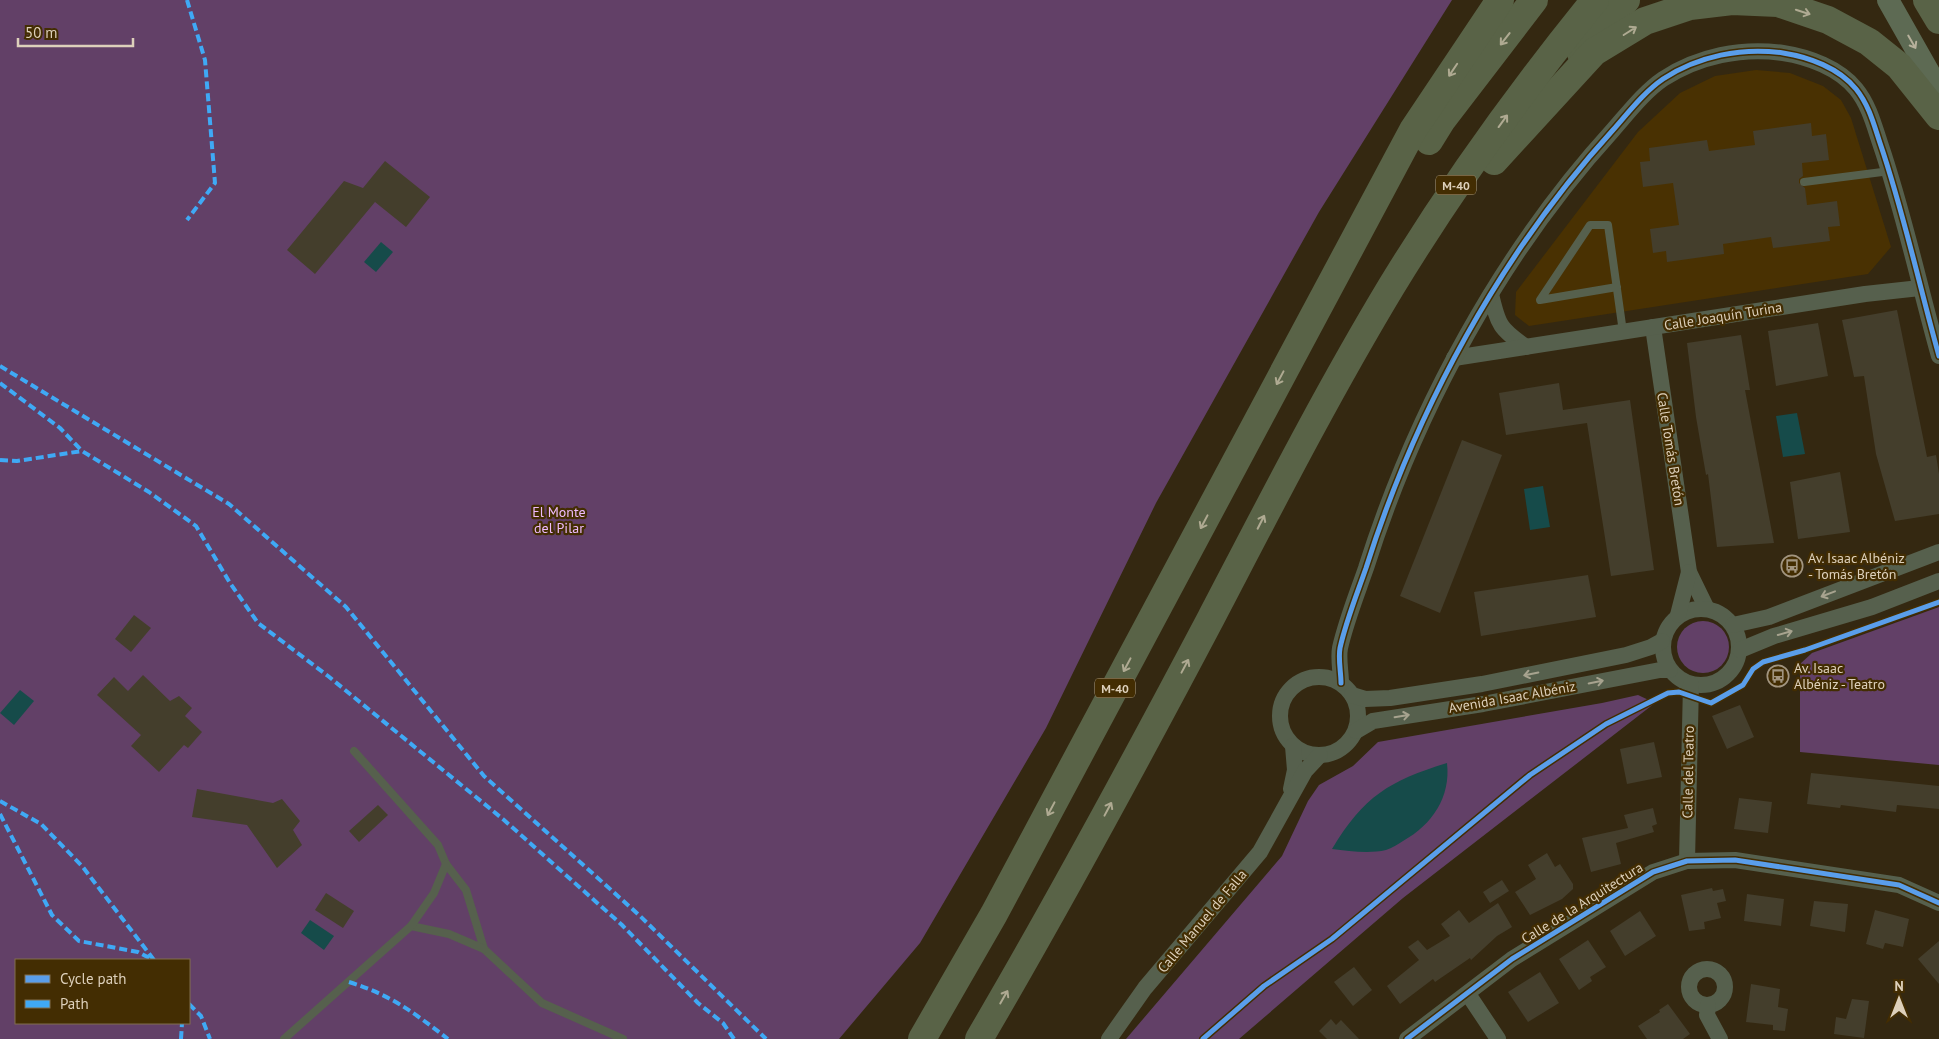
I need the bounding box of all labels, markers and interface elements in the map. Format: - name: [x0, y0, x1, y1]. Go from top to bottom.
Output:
- one-way arrow: [1794, 7, 1810, 17]
- scale bar: [18, 15, 132, 47]
- text: 50 m: [25, 23, 58, 42]
- one-way arrow: [1622, 25, 1636, 35]
- one-way arrow: [1499, 32, 1510, 45]
- one-way arrow: [1907, 35, 1917, 50]
- one-way arrow: [1448, 63, 1458, 77]
- one-way arrow: [1498, 114, 1508, 128]
- road number: M-40: [1436, 176, 1476, 194]
- street label: Calle Joaquín Turina: [1663, 298, 1783, 334]
- one-way arrow: [1275, 370, 1284, 385]
- street label: Calle Tomás Bretón: [1653, 391, 1689, 507]
- park label: El Monte del Pilar: [532, 503, 586, 537]
- one-way arrow: [1199, 514, 1209, 529]
- one-way arrow: [1257, 515, 1266, 530]
- place label: Av. Isaac Albéniz - Tomás Bretón: [1808, 549, 1905, 583]
- bus stop icon: Av. Isaac Albéniz - Tomás Bretón: [1780, 554, 1804, 578]
- one-way arrow: [1821, 590, 1836, 600]
- one-way arrow: [1777, 627, 1793, 637]
- one-way arrow: [1122, 657, 1131, 672]
- one-way arrow: [1181, 659, 1190, 674]
- place label: Av. Isaac Albéniz - Teatro: [1794, 659, 1885, 693]
- bus stop icon: Av. Isaac Albéniz - Teatro: [1766, 664, 1790, 688]
- one-way arrow: [1523, 670, 1539, 680]
- street label: Avenida Isaac Albéniz: [1447, 677, 1577, 717]
- one-way arrow: [1588, 677, 1604, 686]
- road number: M-40: [1095, 678, 1135, 698]
- one-way arrow: [1393, 711, 1409, 721]
- street label: Calle del Teatro: [1678, 725, 1698, 819]
- one-way arrow: [1046, 801, 1056, 816]
- one-way arrow: [1104, 802, 1113, 817]
- street label: Calle de la Arquitectura: [1518, 858, 1646, 948]
- street label: Calle Manuel de Falla: [1153, 866, 1251, 976]
- legend: [15, 959, 190, 1024]
- text: Cycle path: [60, 969, 126, 988]
- north arrow: [1874, 974, 1924, 1024]
- text: N: [1894, 977, 1904, 995]
- one-way arrow: [999, 990, 1009, 1005]
- text: Path: [60, 994, 89, 1013]

